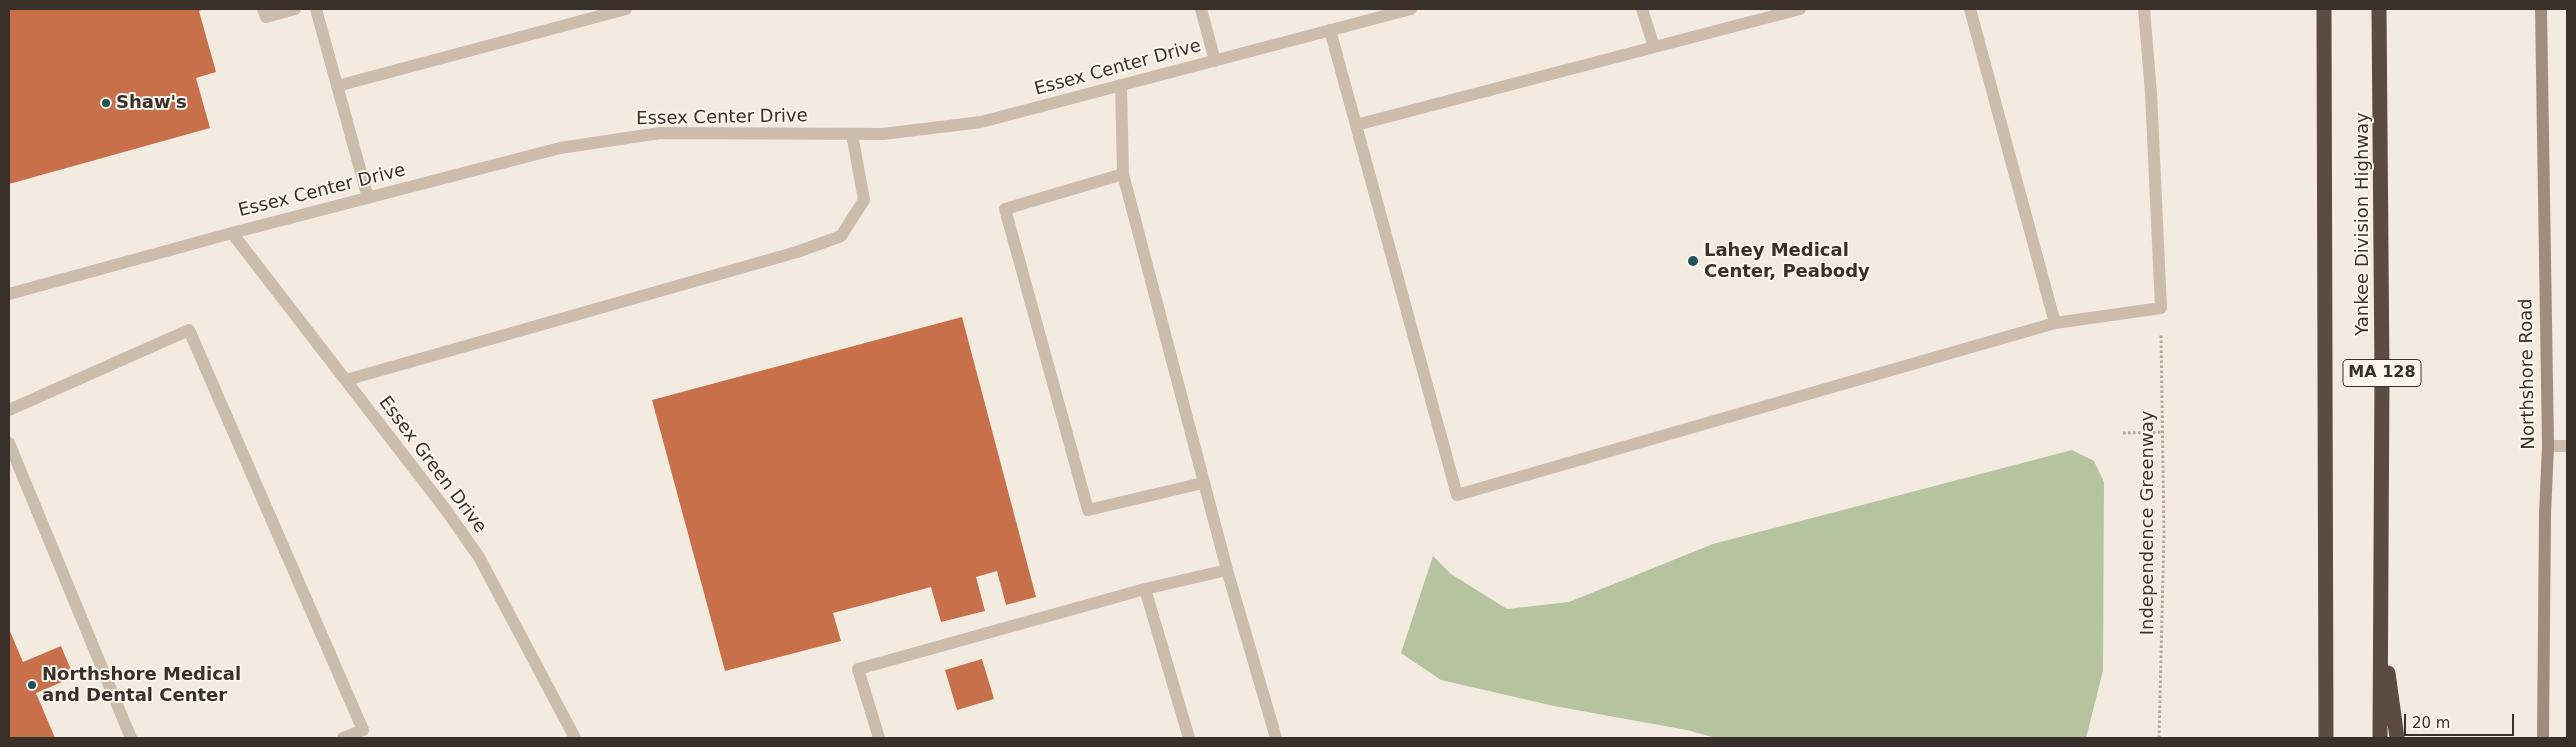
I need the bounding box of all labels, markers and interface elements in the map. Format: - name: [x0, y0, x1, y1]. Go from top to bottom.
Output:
- street label: Essex Center Drive: [1032, 35, 1204, 101]
- place label: Shaw's: [116, 92, 187, 114]
- marker: Shaw's: [100, 97, 112, 109]
- street label: Essex Center Drive: [636, 106, 808, 130]
- street label: Yankee Division Highway: [2352, 112, 2374, 336]
- street label: Essex Center Drive: [236, 160, 408, 222]
- place label: Lahey Medical Center, Peabody: [1704, 240, 1870, 282]
- marker: Lahey Medical Center, Peabody: [1686, 254, 1700, 268]
- street label: Northshore Road: [2516, 298, 2540, 450]
- road number: MA 128: [2343, 359, 2421, 386]
- street label: Essex Green Drive: [374, 392, 490, 538]
- street label: Independence Greenway: [2137, 411, 2159, 635]
- place label: Northshore Medical and Dental Center: [42, 664, 241, 706]
- marker: Northshore Medical and Dental Center: [26, 679, 38, 691]
- scale bar: [2406, 704, 2516, 736]
- text: 20 m: [2412, 714, 2450, 732]

